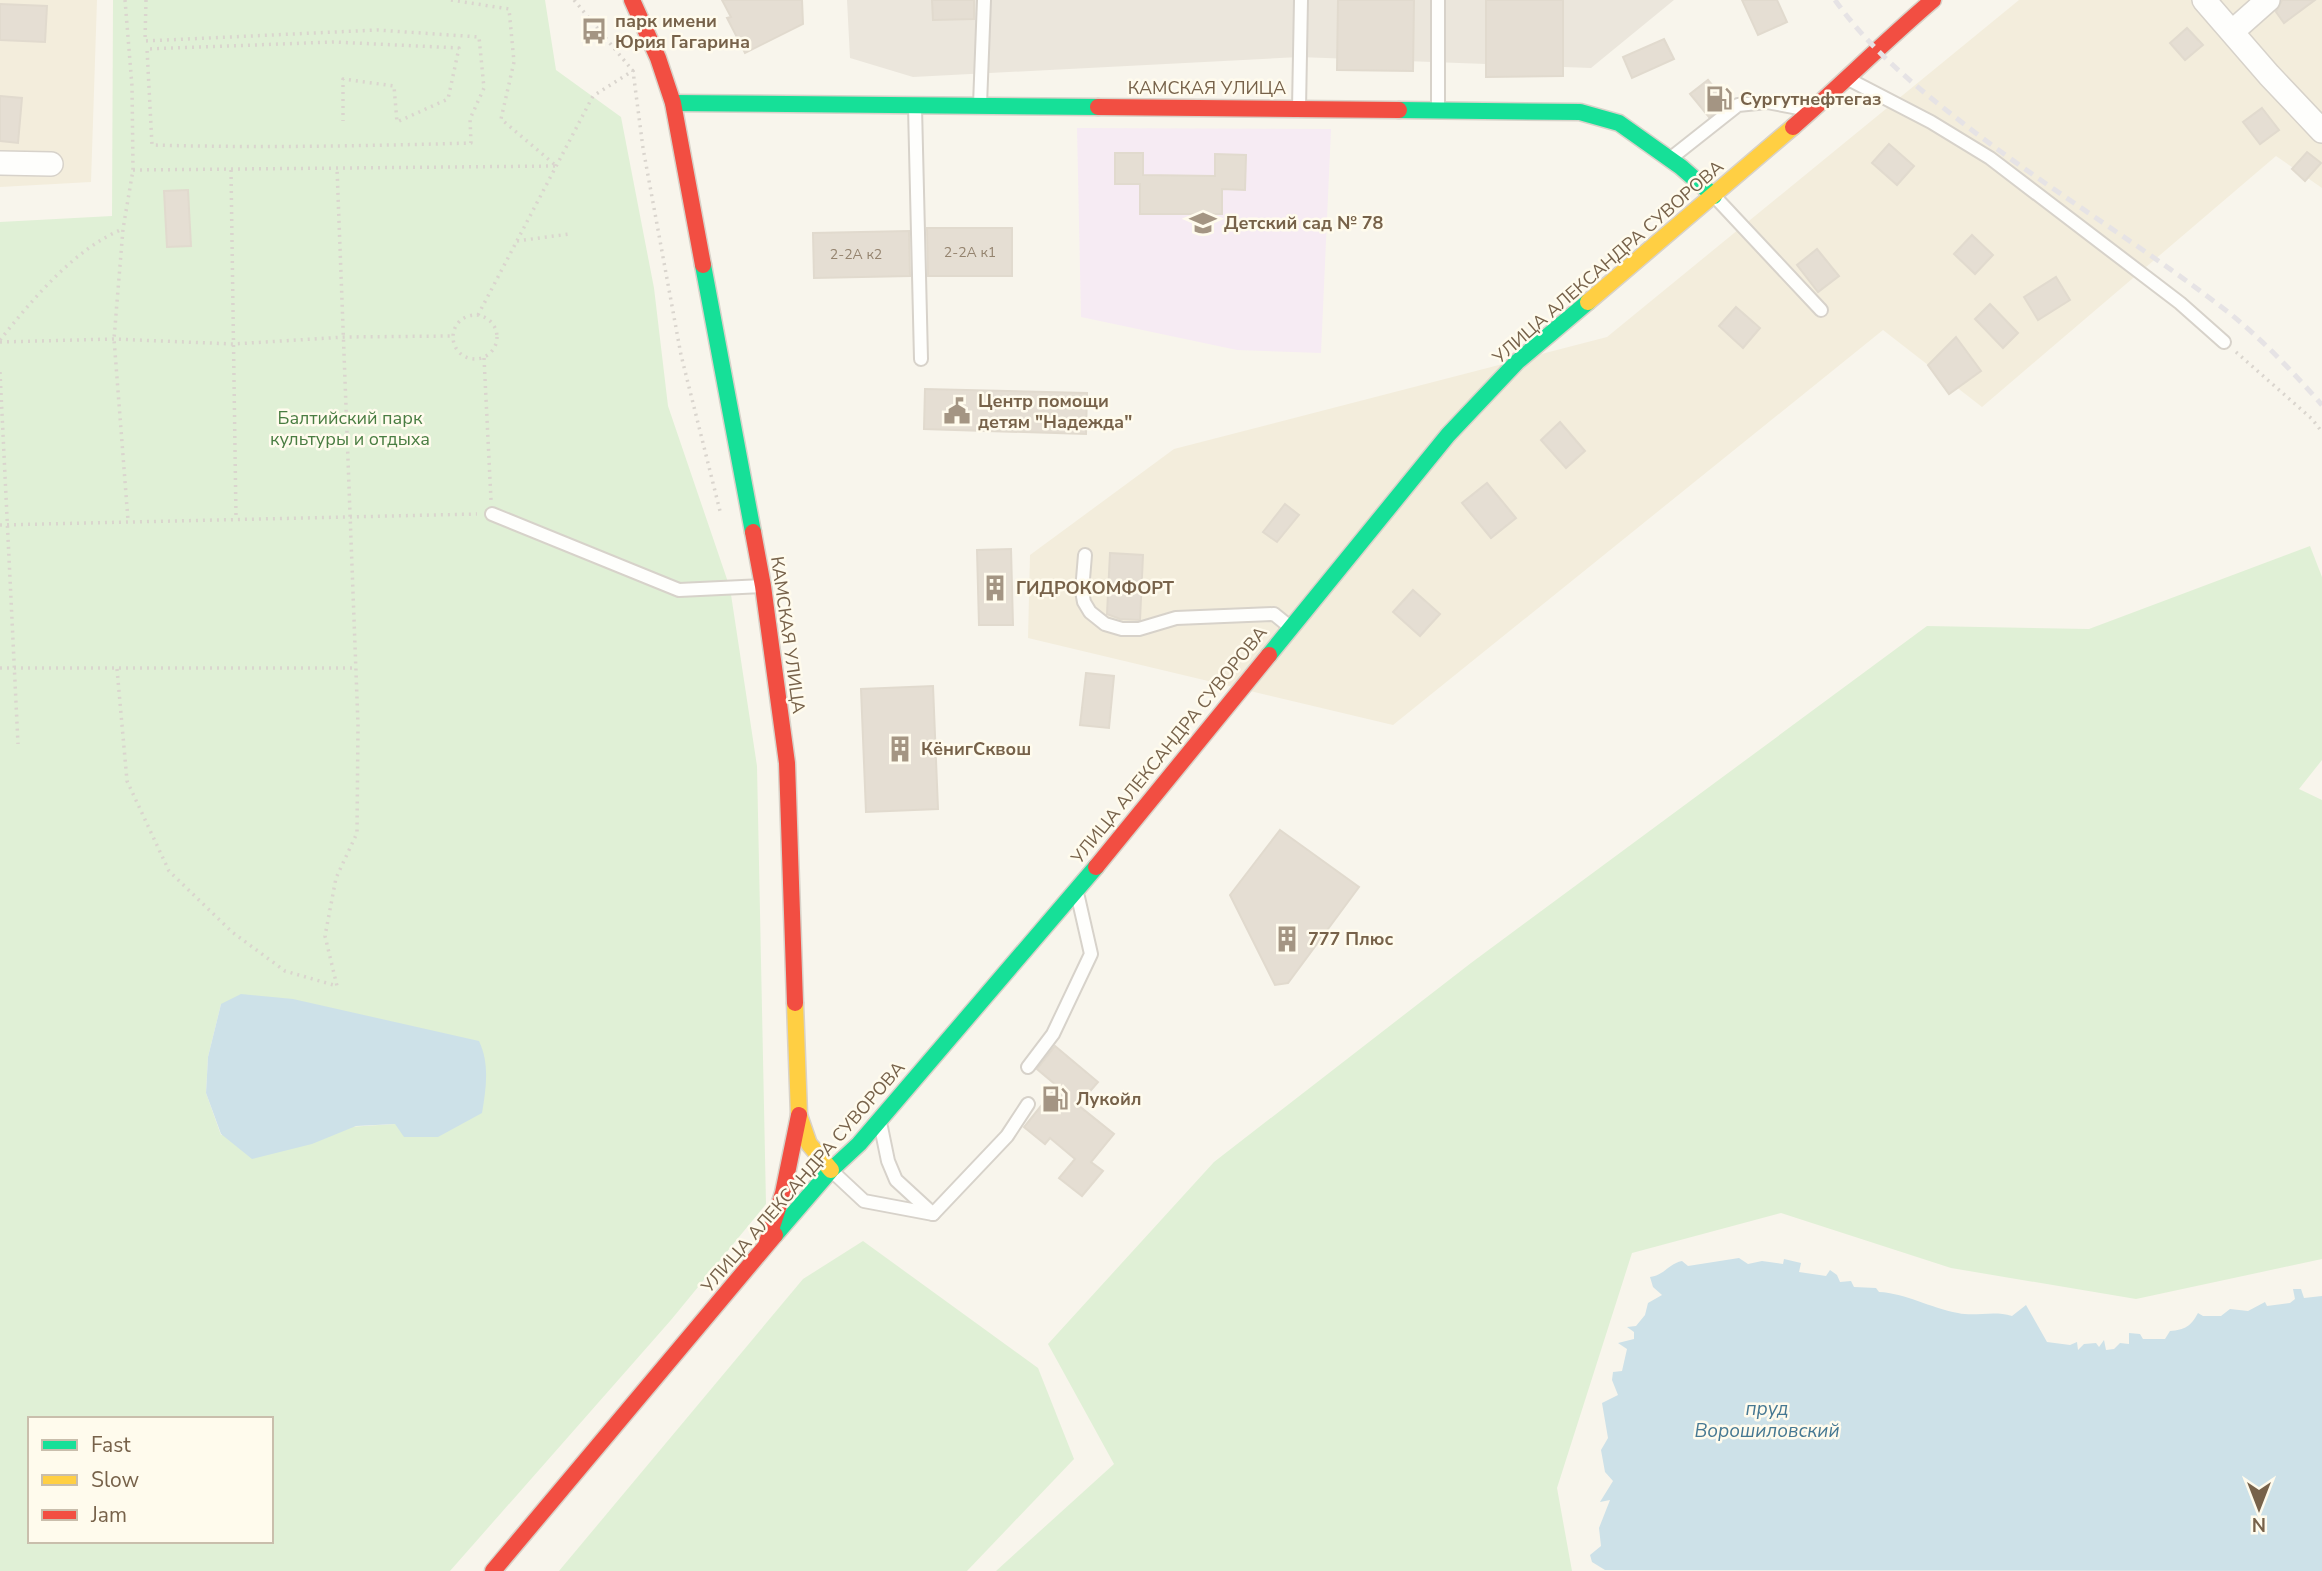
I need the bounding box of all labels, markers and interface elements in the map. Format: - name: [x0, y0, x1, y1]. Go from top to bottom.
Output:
- place label: парк имени Юрия Гагарина: [615, 9, 750, 54]
- bus stop icon: парк имени Юрия Гагарина: [579, 16, 609, 46]
- street label: КАМСКАЯ УЛИЦА: [1128, 76, 1286, 100]
- fuel station icon: Сургутнефтегаз: [1704, 84, 1734, 114]
- place label: Сургутнефтегаз: [1740, 87, 1881, 111]
- street label: УЛИЦА АЛЕКСАНДРА СУВОРОВА: [1487, 155, 1729, 370]
- school or university icon: Детский сад № 78: [1188, 208, 1218, 238]
- place label: Детский сад № 78: [1224, 211, 1384, 235]
- house number: 2-2А к1: [944, 243, 996, 262]
- house number: 2-2А к2: [830, 245, 882, 264]
- place label: Центр помощи детям "Надежда": [978, 389, 1132, 434]
- public building icon: Центр помощи детям "Надежда": [942, 396, 972, 426]
- park label: Балтийский парк культуры и отдыха: [270, 406, 430, 451]
- street label: КАМСКАЯ УЛИЦА: [765, 555, 811, 715]
- building icon: ГИДРОКОМФОРТ: [980, 573, 1010, 603]
- place label: ГИДРОКОМФОРТ: [1016, 576, 1175, 600]
- street label: УЛИЦА АЛЕКСАНДРА СУВОРОВА: [1065, 621, 1272, 869]
- building icon: КёнигСквош: [885, 734, 915, 764]
- place label: КёнигСквош: [921, 737, 1031, 761]
- building icon: 777 Плюс: [1272, 924, 1302, 954]
- place label: 777 Плюс: [1308, 927, 1393, 951]
- street label: УЛИЦА АЛЕКСАНДРА СУВОРОВА: [695, 1056, 910, 1298]
- fuel station icon: Лукойл: [1040, 1084, 1070, 1114]
- place label: Лукойл: [1076, 1087, 1142, 1111]
- water label: пруд Ворошиловский: [1694, 1396, 1840, 1444]
- legend: [28, 1417, 273, 1543]
- text: Fast: [91, 1431, 131, 1459]
- text: Slow: [91, 1466, 140, 1494]
- north arrow: [2224, 1473, 2294, 1543]
- text: Jam: [90, 1501, 127, 1529]
- text: N: [2252, 1511, 2266, 1537]

